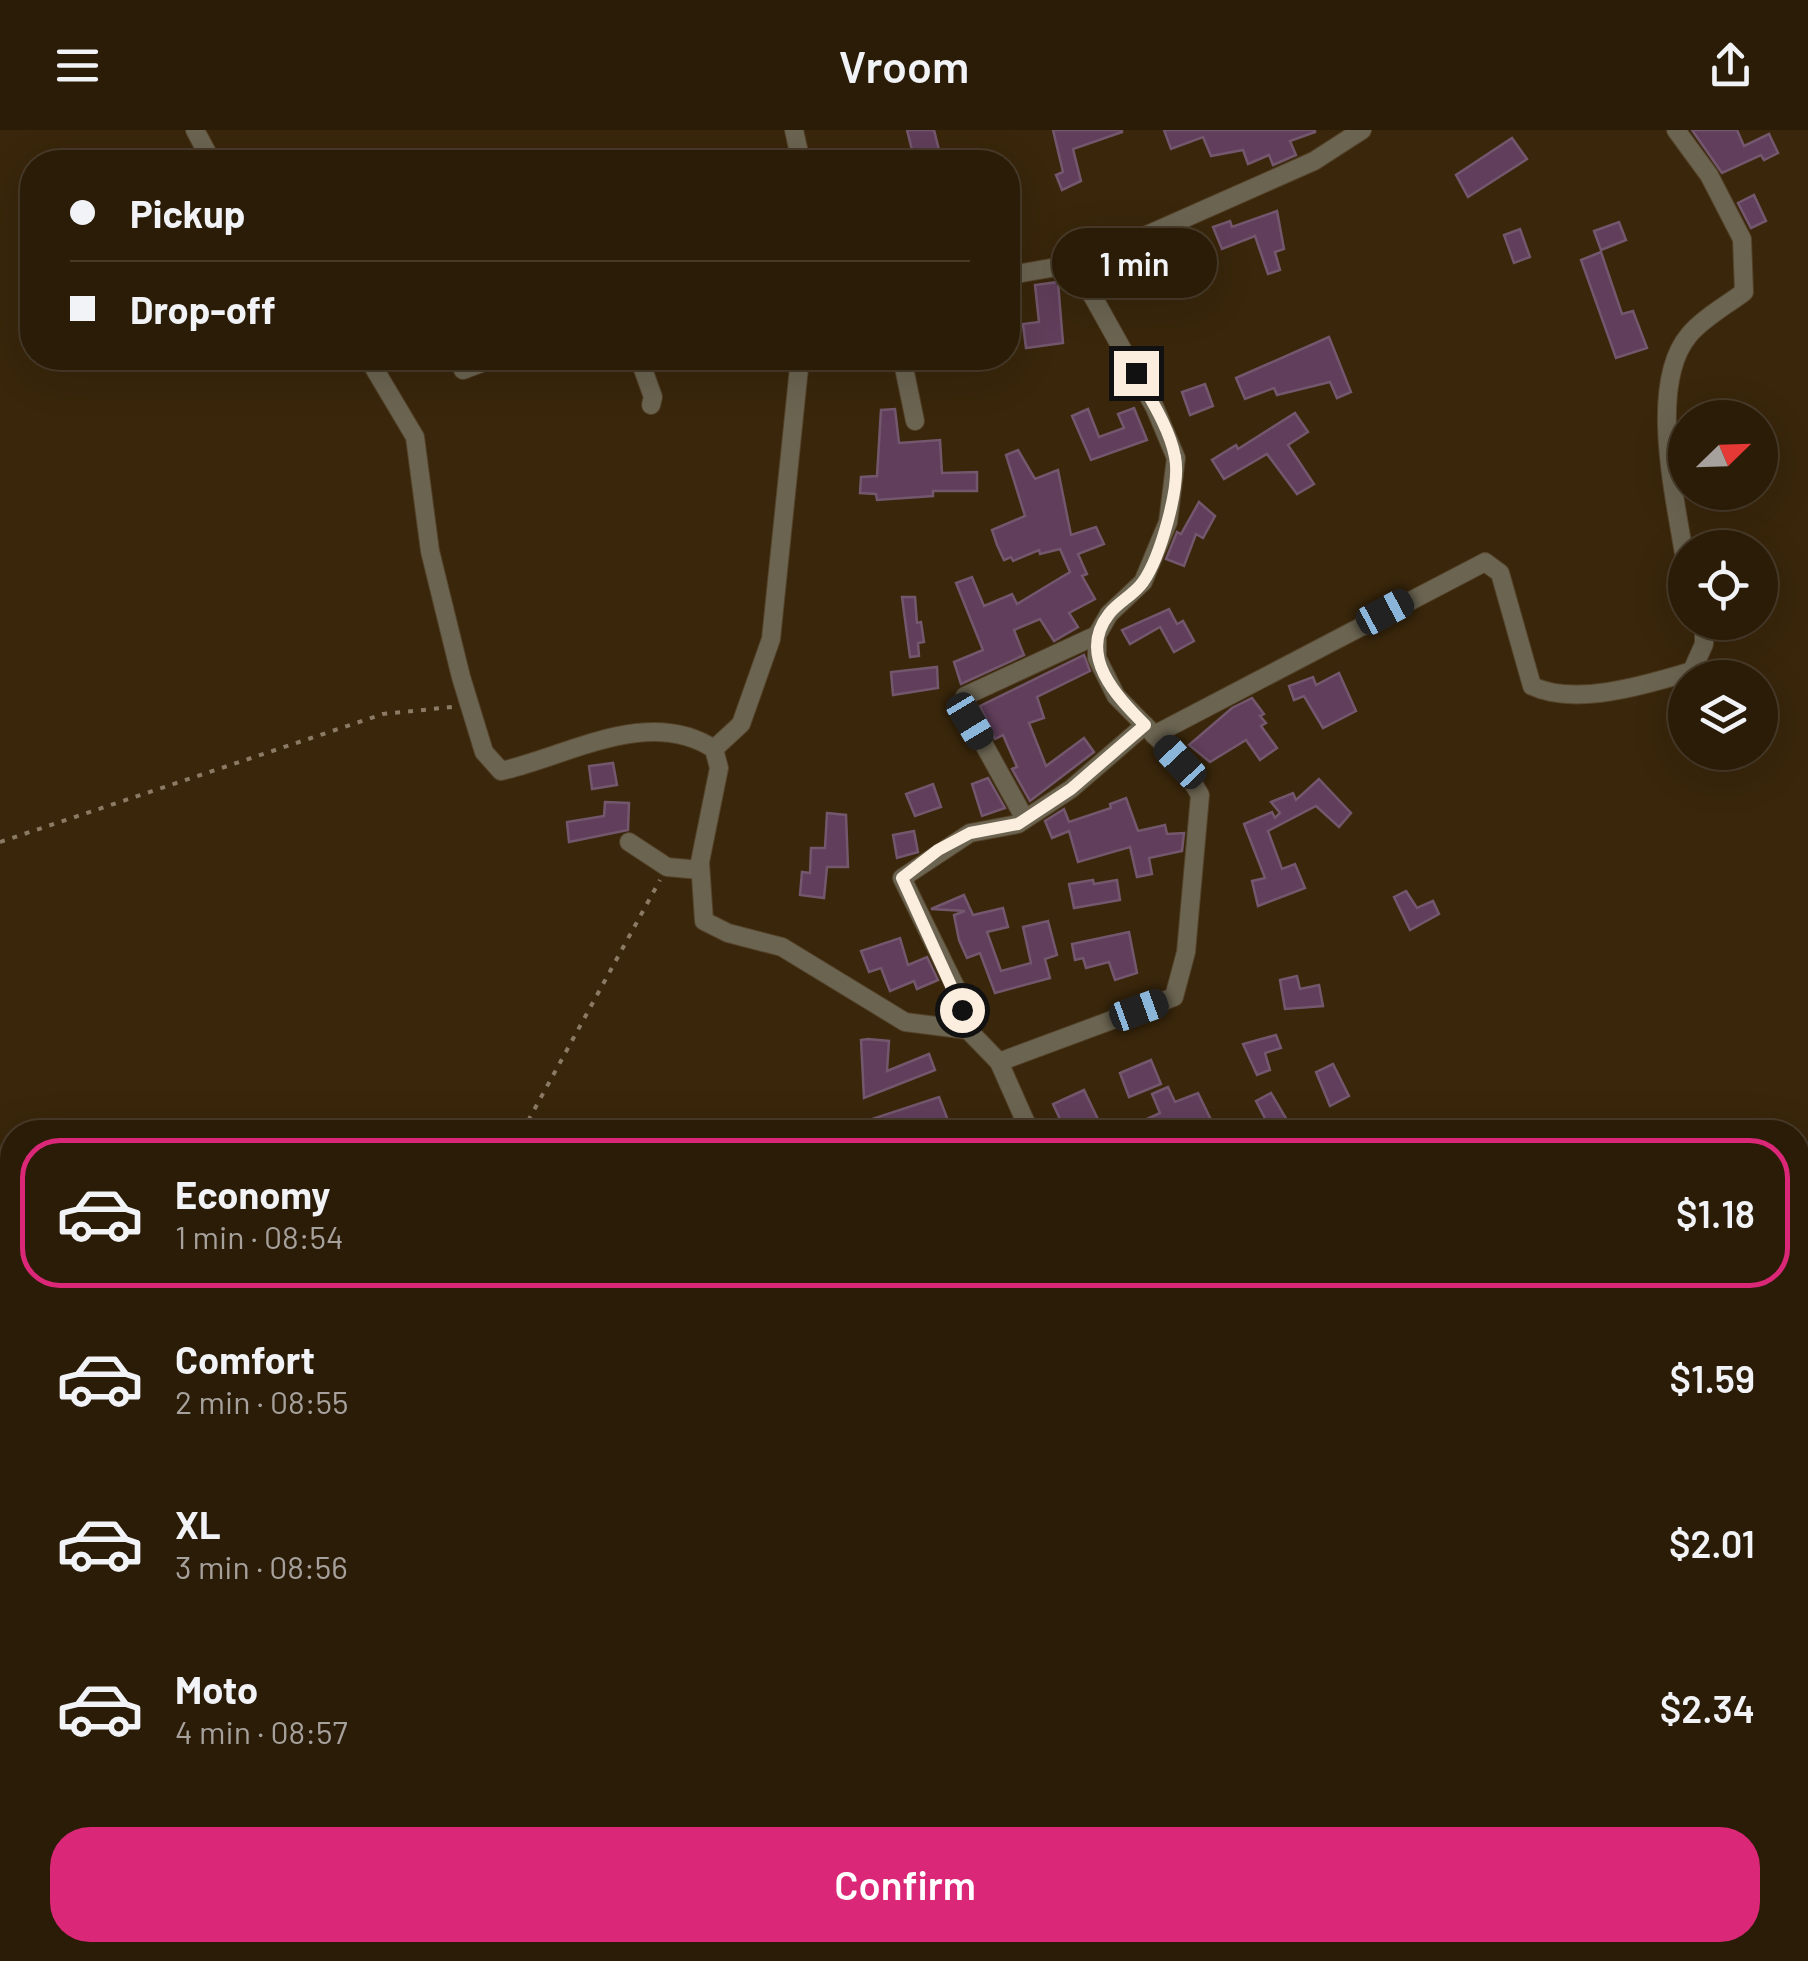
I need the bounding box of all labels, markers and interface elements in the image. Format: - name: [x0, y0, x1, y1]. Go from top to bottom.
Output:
- icon: menu: [50, 38, 105, 93]
- text: Vroom: [839, 38, 969, 92]
- icon: share: [1703, 38, 1758, 93]
- text: Pickup: [130, 190, 245, 236]
- callout: 1 min: [1054, 228, 1218, 298]
- text: 1 min: [1100, 244, 1169, 282]
- text: Drop-off: [130, 286, 276, 332]
- route end: [1114, 351, 1159, 396]
- north arrow: [1668, 400, 1778, 510]
- map controls: [1668, 400, 1778, 770]
- button: locate: [1668, 530, 1778, 640]
- car: [1351, 585, 1419, 639]
- button: layers: [1668, 660, 1778, 770]
- car: [942, 688, 998, 754]
- car: [1149, 730, 1211, 794]
- car: [1106, 986, 1172, 1034]
- route start: [940, 988, 985, 1033]
- icon: car: [55, 1168, 145, 1258]
- text: Economy: [175, 1171, 330, 1217]
- text: $1.18: [1676, 1190, 1755, 1236]
- text: 1 min · 08:54: [175, 1217, 344, 1255]
- icon: car: [55, 1333, 145, 1423]
- text: Comfort: [175, 1336, 315, 1382]
- text: $1.59: [1669, 1355, 1755, 1401]
- text: 2 min · 08:55: [175, 1382, 348, 1420]
- icon: car: [55, 1498, 145, 1588]
- text: XL: [175, 1501, 221, 1547]
- text: $2.01: [1669, 1520, 1755, 1566]
- text: 3 min · 08:56: [175, 1547, 348, 1585]
- icon: car: [55, 1663, 145, 1753]
- text: Moto: [175, 1666, 258, 1712]
- text: $2.34: [1660, 1685, 1755, 1731]
- text: 4 min · 08:57: [175, 1712, 348, 1750]
- button: Confirm: [50, 1827, 1760, 1942]

